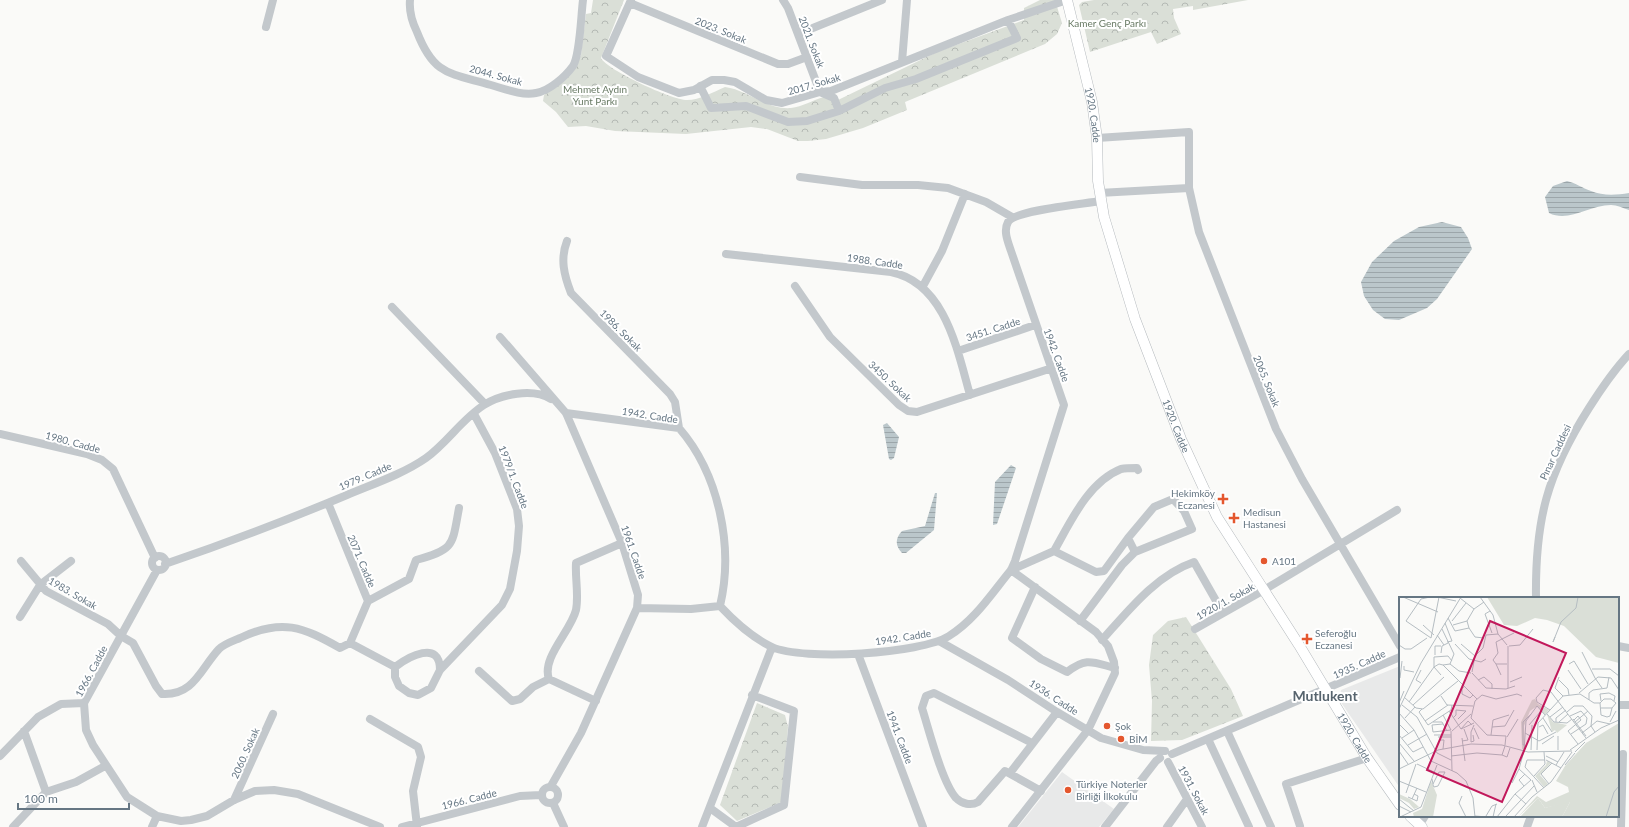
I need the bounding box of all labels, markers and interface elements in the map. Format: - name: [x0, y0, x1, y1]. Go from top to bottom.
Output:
- street label: 2023. Sokak: [694, 14, 749, 46]
- street label: 2021. Sokak: [797, 14, 828, 70]
- park label: Kamer Genç Parkı: [1068, 17, 1146, 29]
- street label: 2044. Sokak: [468, 62, 525, 88]
- street label: 2017. Sokak: [786, 70, 843, 97]
- park label: Mehmet Aydın Yunt Parkı: [563, 83, 627, 107]
- street label: 1920. Cadde: [1083, 86, 1103, 143]
- street label: 1988. Cadde: [846, 251, 904, 271]
- street label: 1986. Sokak: [598, 307, 645, 354]
- street label: 3451. Cadde: [964, 315, 1022, 343]
- street label: 1942. Cadde: [1042, 327, 1072, 383]
- street label: 2065. Sokak: [1251, 354, 1283, 409]
- street label: 3450. Sokak: [866, 358, 915, 405]
- street label: 1920. Cadde: [1160, 397, 1192, 454]
- street label: 1942. Cadde: [621, 405, 679, 425]
- street label: Pınar Caddesi: [1537, 422, 1573, 482]
- street label: 1980. Cadde: [44, 429, 102, 455]
- street label: 1979/1. Cadde: [496, 444, 532, 510]
- street label: 1979. Cadde: [337, 459, 393, 493]
- place label: Hekimköy Eczanesi: [1171, 487, 1216, 511]
- marker: Hekimköy Eczanesi: [1218, 494, 1228, 504]
- place label: Medisun Hastanesi: [1243, 506, 1286, 530]
- marker: Medisun Hastanesi: [1228, 512, 1240, 524]
- street label: 1961. Cadde: [619, 523, 649, 581]
- street label: 2071. Cadde: [345, 533, 379, 589]
- place label: A101: [1272, 555, 1296, 567]
- marker: A101: [1259, 556, 1269, 566]
- street label: 1983. Sokak: [46, 574, 100, 612]
- street label: 1920/1. Sokak: [1194, 580, 1257, 622]
- inset map: [1399, 597, 1619, 817]
- street label: 1942. Cadde: [874, 627, 932, 647]
- place label: Seferoğlu Eczanesi: [1315, 627, 1356, 651]
- marker: Seferoğlu Eczanesi: [1302, 634, 1312, 644]
- street label: 1966. Cadde: [72, 643, 110, 699]
- street label: 1935. Cadde: [1331, 647, 1387, 681]
- street label: 1936. Cadde: [1027, 677, 1081, 717]
- district label: Mutlukent: [1292, 687, 1358, 704]
- street label: 1941. Cadde: [884, 709, 916, 765]
- street label: 1920. Cadde: [1335, 710, 1374, 765]
- place label: Şok: [1115, 720, 1132, 732]
- marker: Şok: [1102, 721, 1112, 731]
- street label: 2060. Sokak: [228, 725, 262, 780]
- place label: BİM: [1129, 733, 1148, 745]
- marker: BİM: [1116, 734, 1126, 744]
- street label: 1931. Sokak: [1176, 763, 1212, 818]
- place label: Türkiye Noterler Birliği İlkokulu: [1076, 778, 1148, 802]
- scale bar: [18, 785, 129, 811]
- marker: Türkiye Noterler Birliği İlkokulu: [1063, 785, 1073, 795]
- street label: 1966. Cadde: [440, 786, 498, 812]
- text: 100 m: [24, 791, 58, 806]

